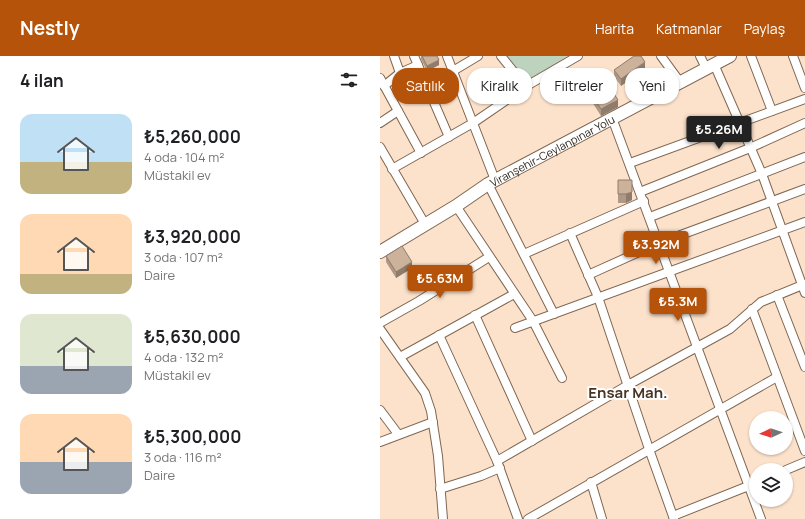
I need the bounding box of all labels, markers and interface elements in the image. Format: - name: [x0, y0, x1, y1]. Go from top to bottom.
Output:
- text: Nestly: [20, 15, 80, 41]
- text: Harita: [595, 19, 634, 38]
- text: Katmanlar: [656, 19, 722, 38]
- text: Paylaş: [744, 19, 785, 38]
- chip: Satılık: [392, 68, 459, 104]
- chip: Kiralık: [467, 68, 532, 104]
- chip: Filtreler: [540, 68, 617, 104]
- chip: Yeni: [625, 68, 679, 104]
- text: 4 ilan: [20, 69, 64, 92]
- icon: filters: [338, 69, 360, 91]
- street label: Viranşehir-Ceylanpınar Yolu: [487, 111, 617, 189]
- pin: ₺5.26M: [686, 116, 752, 150]
- text: ₺5.26M: [695, 120, 743, 138]
- text: ₺5,260,000: [144, 125, 241, 148]
- icon: home: [52, 130, 100, 178]
- text: 4 oda · 104 m²: [144, 148, 225, 166]
- text: Müstakil ev: [144, 166, 211, 184]
- text: ₺3,920,000: [144, 225, 241, 248]
- icon: home: [52, 230, 100, 278]
- pin: ₺3.92M: [623, 231, 689, 265]
- text: ₺3.92M: [632, 235, 680, 253]
- text: 3 oda · 107 m²: [144, 248, 223, 266]
- pin: ₺5.63M: [407, 265, 473, 299]
- text: Daire: [144, 266, 175, 284]
- text: ₺5.63M: [417, 269, 463, 287]
- pin: ₺5.3M: [650, 288, 706, 322]
- text: ₺5.3M: [659, 292, 697, 310]
- text: ₺5,630,000: [144, 325, 241, 348]
- icon: home: [52, 330, 100, 378]
- text: 4 oda · 132 m²: [144, 348, 224, 366]
- text: Müstakil ev: [144, 366, 211, 384]
- district label: Ensar Mah.: [588, 382, 668, 403]
- north arrow: [749, 411, 793, 455]
- map controls: [749, 411, 793, 507]
- text: ₺5,300,000: [144, 425, 241, 448]
- icon: home: [52, 430, 100, 478]
- text: 3 oda · 116 m²: [144, 448, 222, 466]
- button: layers: [749, 463, 793, 507]
- text: Daire: [144, 466, 175, 484]

